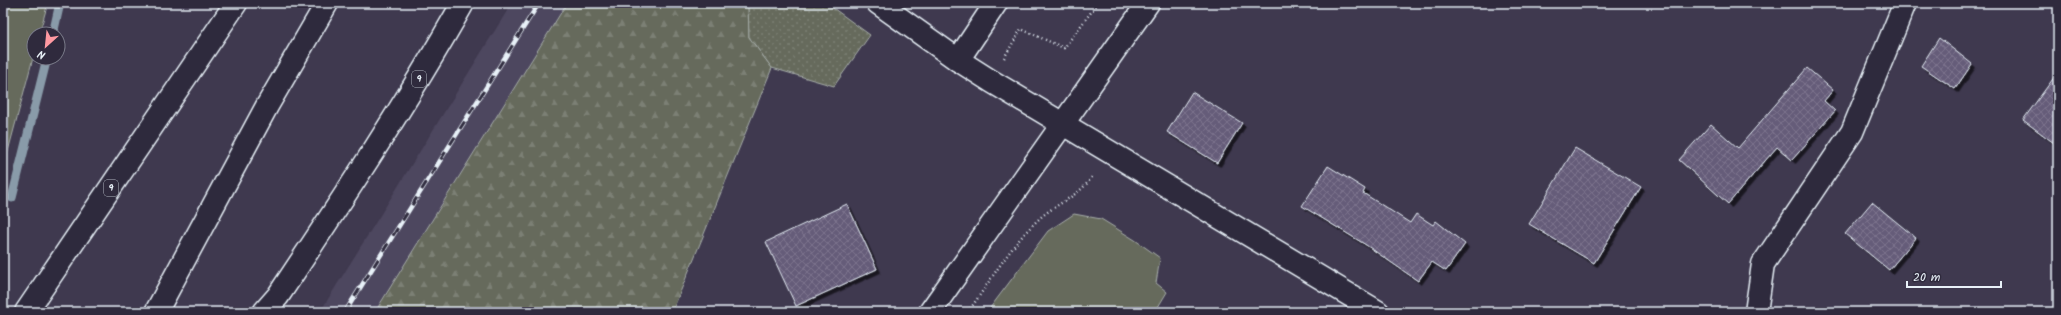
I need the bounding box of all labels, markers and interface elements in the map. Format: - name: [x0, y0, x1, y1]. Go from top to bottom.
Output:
- north arrow: [26, 26, 66, 66]
- text: N: [35, 44, 49, 64]
- road number: 9: [412, 71, 426, 87]
- road number: 9: [104, 180, 118, 196]
- scale bar: [1907, 263, 2001, 289]
- text: 20 m: [1913, 268, 1941, 287]

